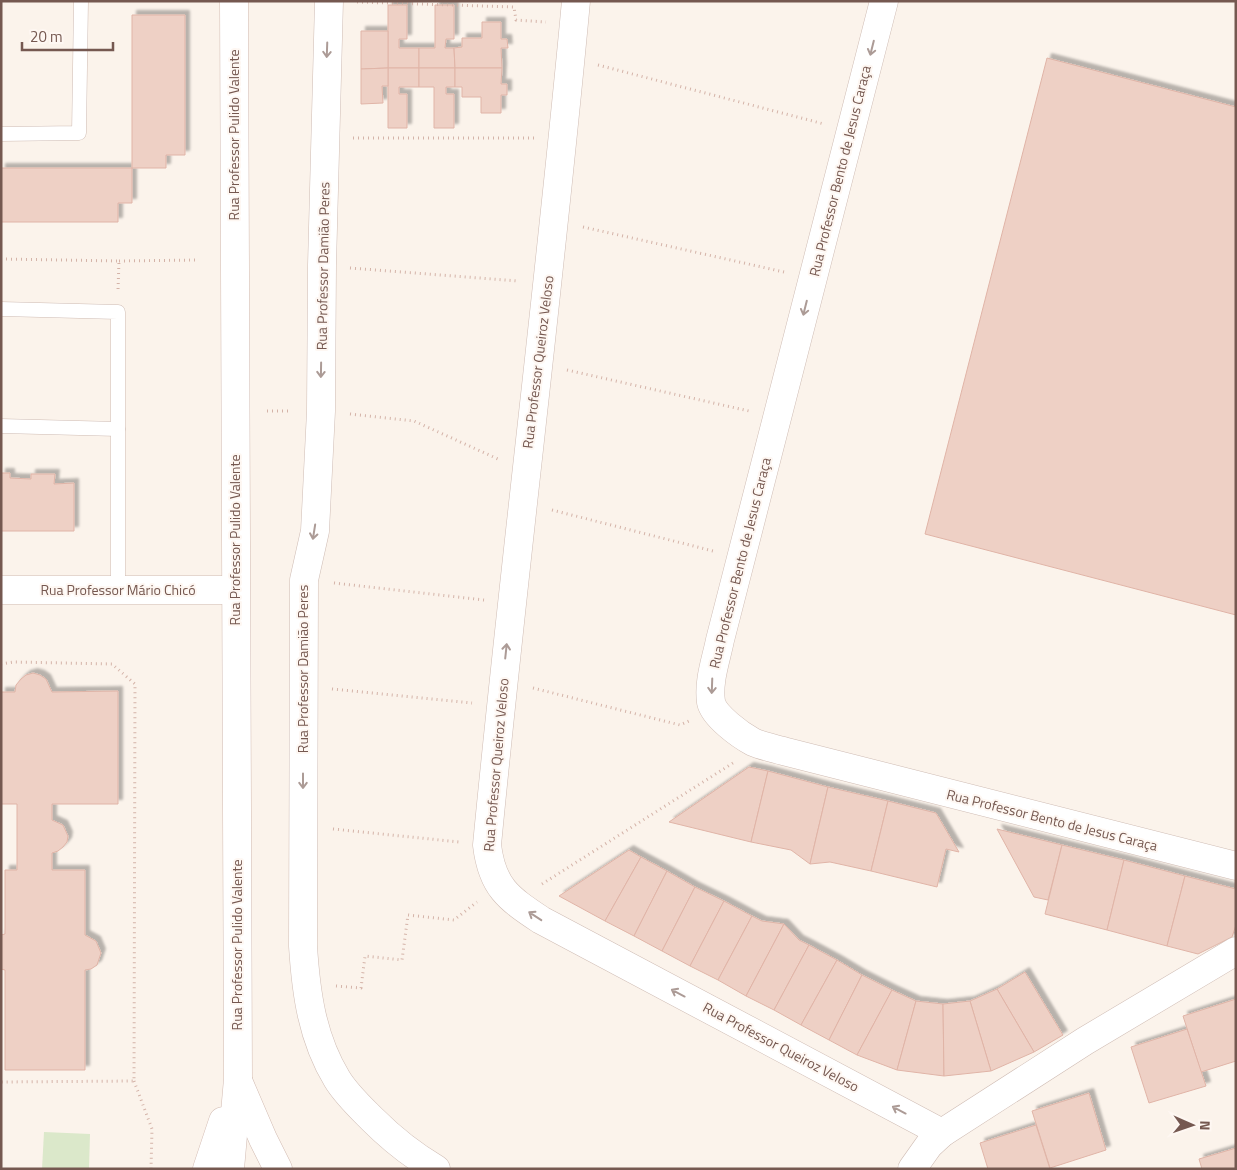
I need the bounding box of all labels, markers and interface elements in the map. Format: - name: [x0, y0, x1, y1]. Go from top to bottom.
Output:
- scale bar: [22, 20, 114, 52]
- text: 20 m: [30, 25, 63, 48]
- one-way arrow: [867, 40, 876, 56]
- one-way arrow: [323, 42, 332, 58]
- street label: Rua Professor Pulido Valente: [223, 50, 244, 220]
- street label: Rua Professor Bento de Jesus Caraça: [803, 63, 876, 279]
- street label: Rua Professor Damião Peres: [311, 182, 334, 350]
- street label: Rua Professor Queiroz Veloso: [516, 274, 559, 450]
- one-way arrow: [800, 299, 809, 315]
- one-way arrow: [316, 362, 326, 378]
- street label: Rua Professor Pulido Valente: [224, 455, 245, 625]
- street label: Rua Professor Bento de Jesus Caraça: [703, 455, 776, 671]
- one-way arrow: [309, 524, 319, 540]
- street label: Rua Professor Mário Chicó: [40, 579, 196, 600]
- street label: Rua Professor Damião Peres: [292, 585, 313, 753]
- one-way arrow: [502, 643, 511, 659]
- street label: Rua Professor Queiroz Veloso: [477, 677, 514, 853]
- one-way arrow: [707, 678, 716, 694]
- one-way arrow: [298, 772, 308, 789]
- street label: Rua Professor Bento de Jesus Caraça: [944, 783, 1160, 856]
- street label: Rua Professor Pulido Valente: [226, 860, 247, 1030]
- one-way arrow: [528, 910, 542, 920]
- one-way arrow: [671, 987, 685, 997]
- street label: Rua Professor Queiroz Veloso: [699, 996, 863, 1097]
- north arrow: [1167, 1100, 1217, 1150]
- one-way arrow: [891, 1105, 906, 1115]
- text: N: [1195, 1120, 1216, 1131]

